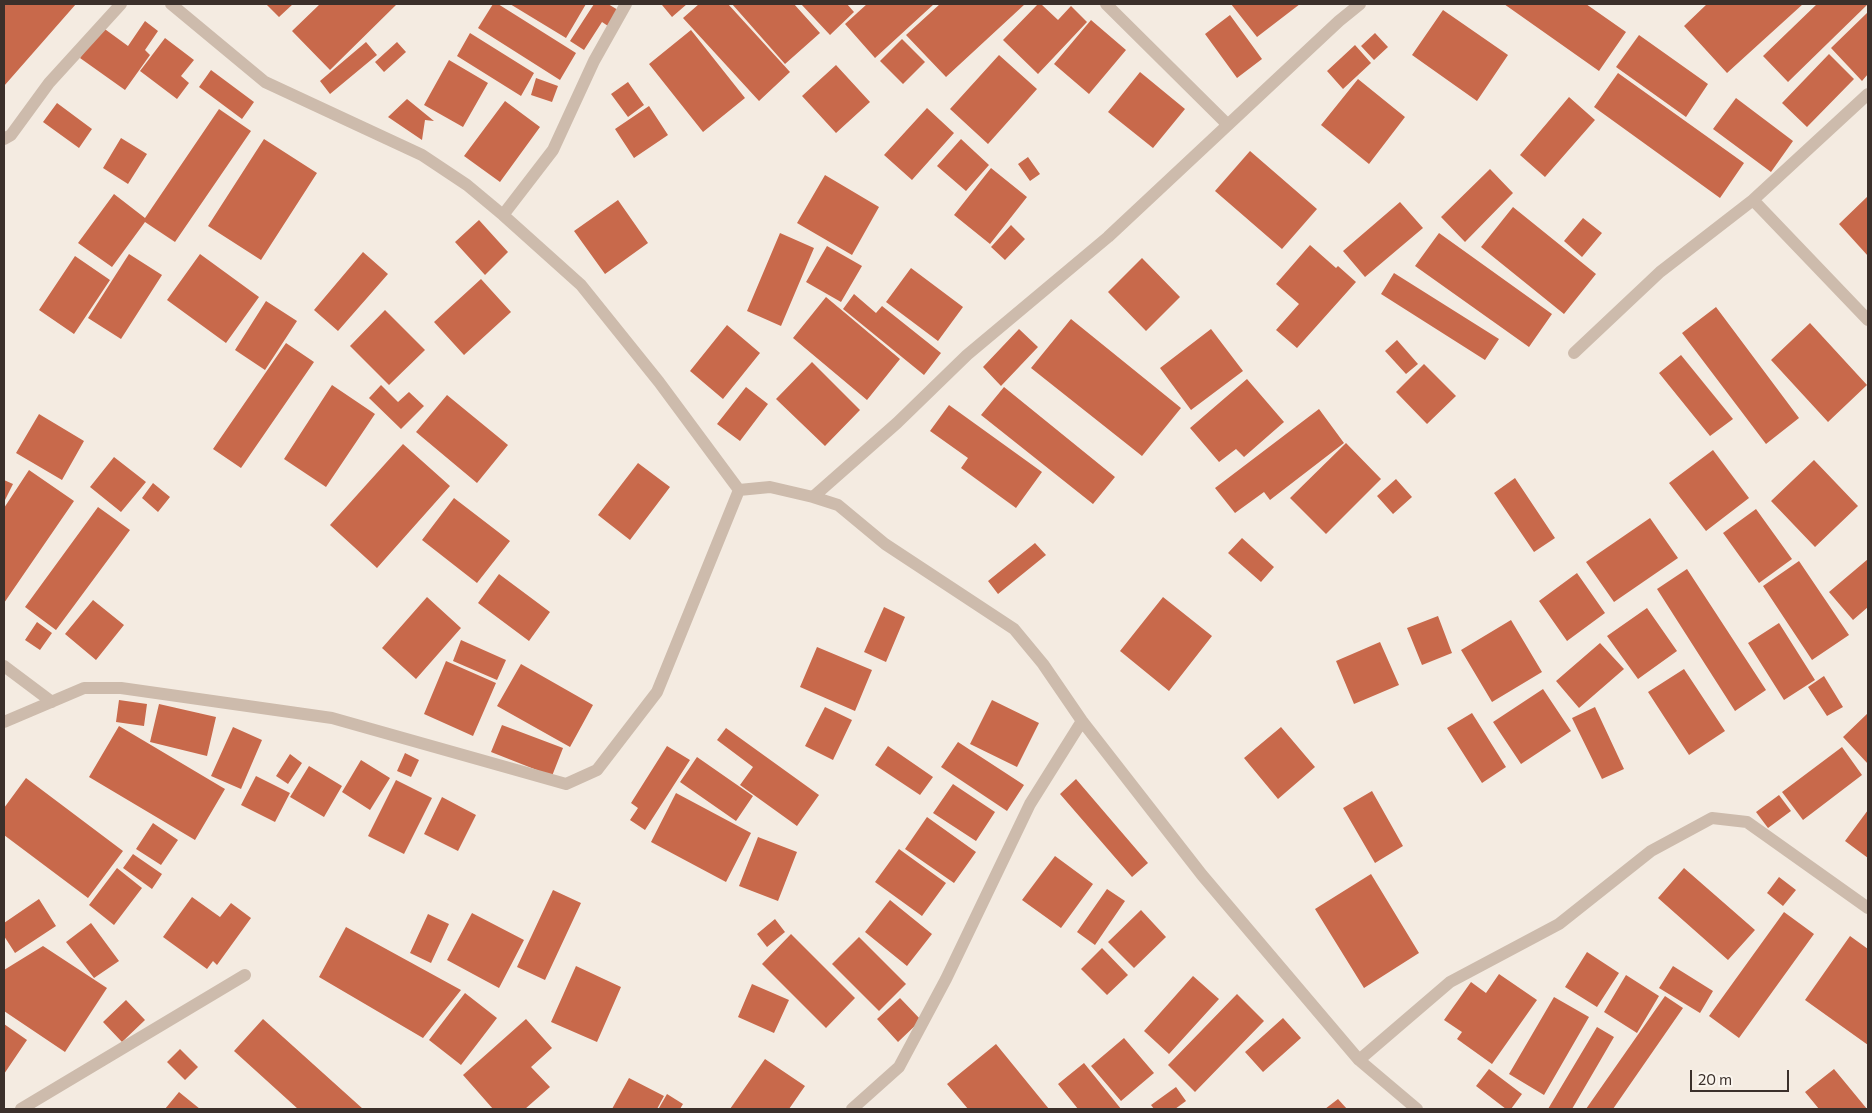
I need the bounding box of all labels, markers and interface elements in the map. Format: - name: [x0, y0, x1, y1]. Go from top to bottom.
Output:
- scale bar: [1692, 1060, 1791, 1092]
- text: 20 m: [1698, 1070, 1732, 1088]

